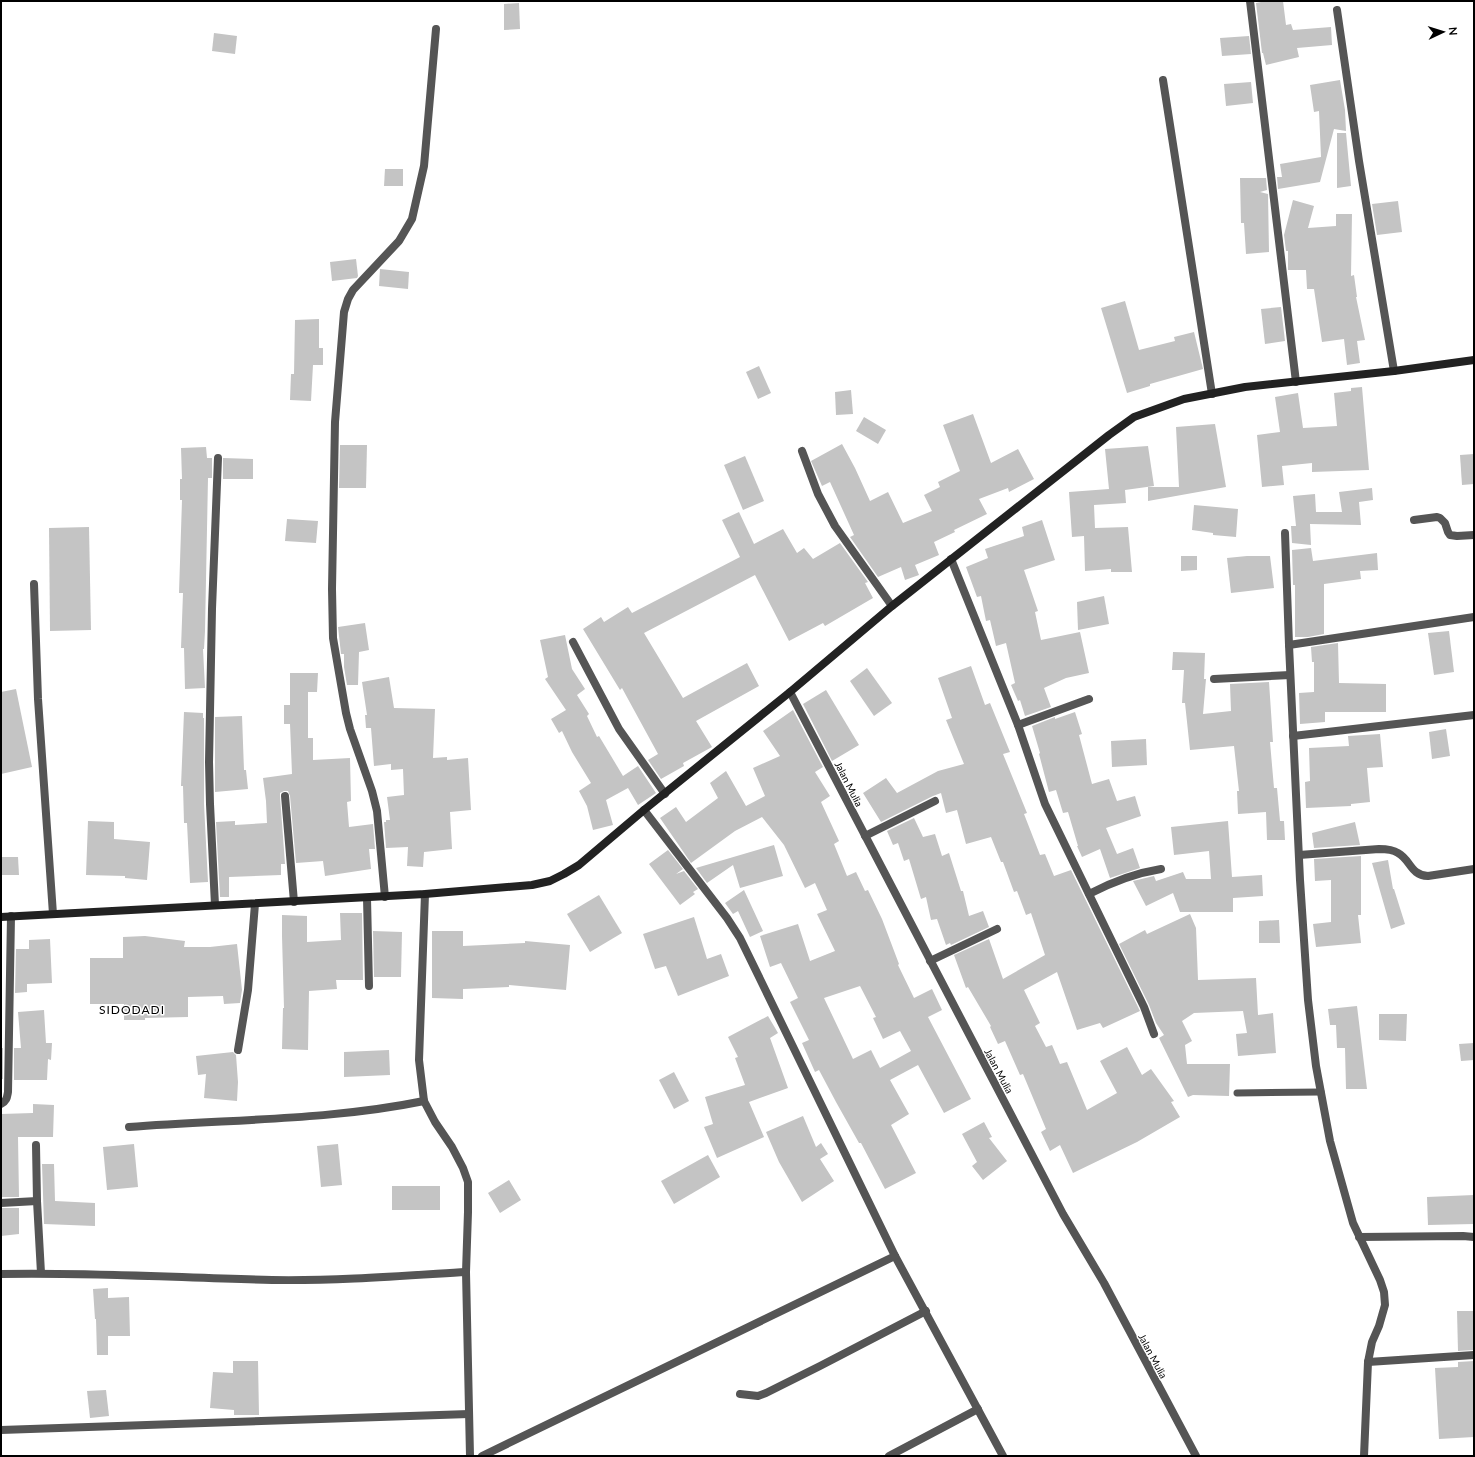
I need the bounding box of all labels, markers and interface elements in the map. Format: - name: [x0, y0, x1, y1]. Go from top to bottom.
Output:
- north arrow: [1423, 12, 1463, 52]
- text: N: [1447, 27, 1460, 36]
- street label: Jalan Mulia: [833, 759, 865, 809]
- district label: SIDODADI: [99, 1002, 165, 1017]
- street label: Jalan Mulia: [982, 1047, 1016, 1095]
- street label: Jalan Mulia: [1136, 1332, 1170, 1380]

